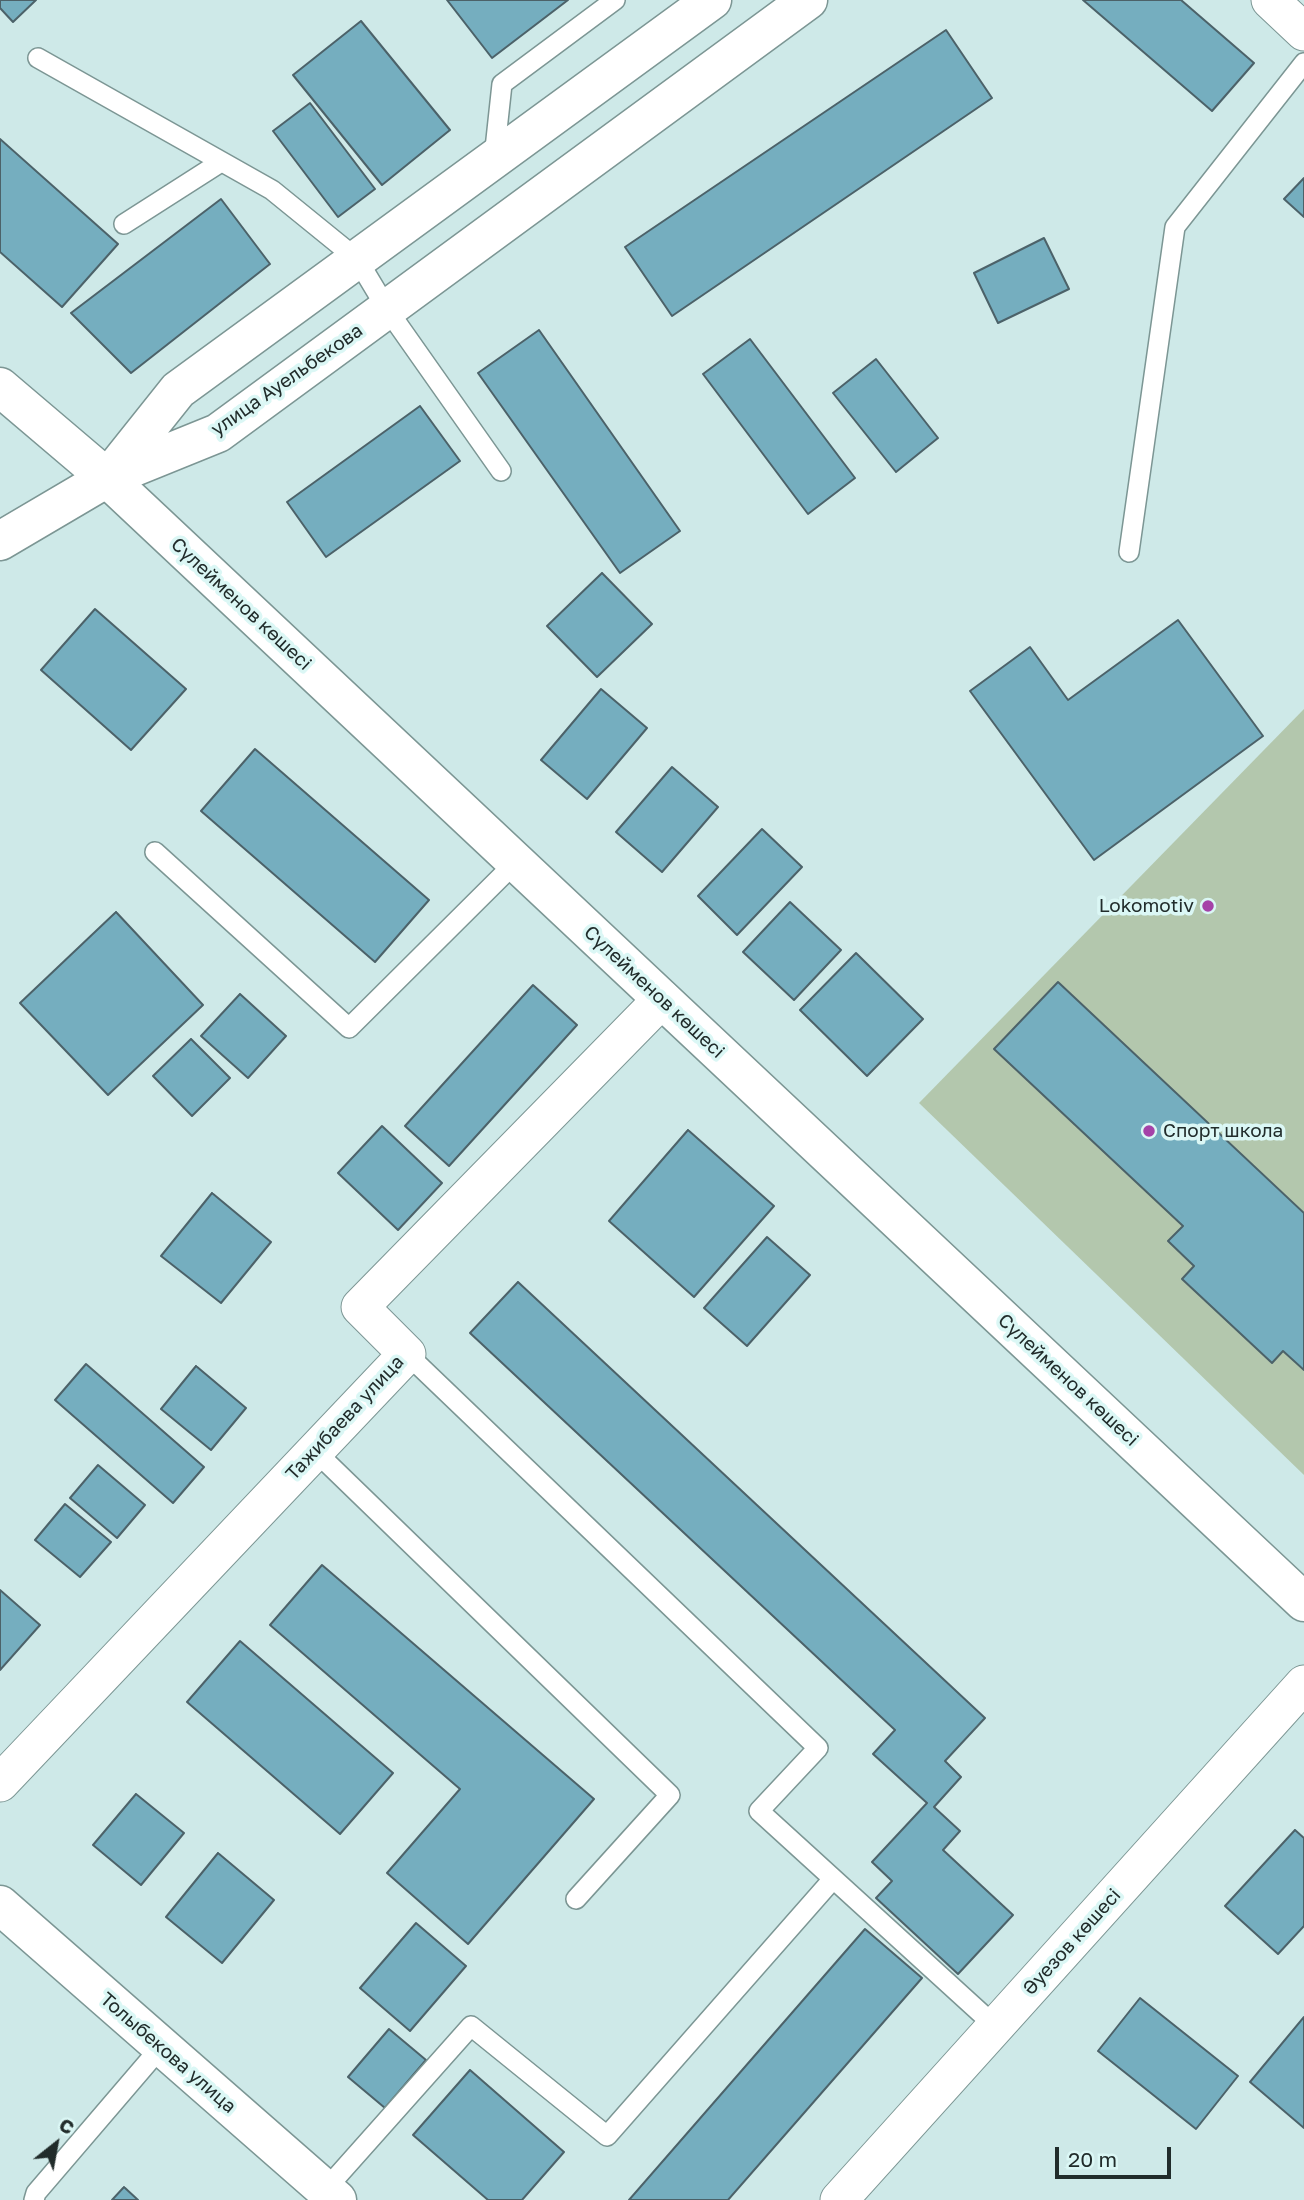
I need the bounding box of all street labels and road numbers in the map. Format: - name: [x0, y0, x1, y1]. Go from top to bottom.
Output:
- street label: улица Ауельбекова: [207, 319, 367, 441]
- street label: Сүлейменов көшесі: [166, 533, 316, 675]
- street label: Сүлейменов көшесі: [579, 921, 729, 1063]
- street label: Сүлейменов көшесі: [993, 1309, 1143, 1451]
- street label: Тажибаева улица: [281, 1351, 409, 1485]
- street label: Әуезов көшесі: [1018, 1884, 1126, 2000]
- street label: Толыбекова улица: [95, 1988, 241, 2118]

